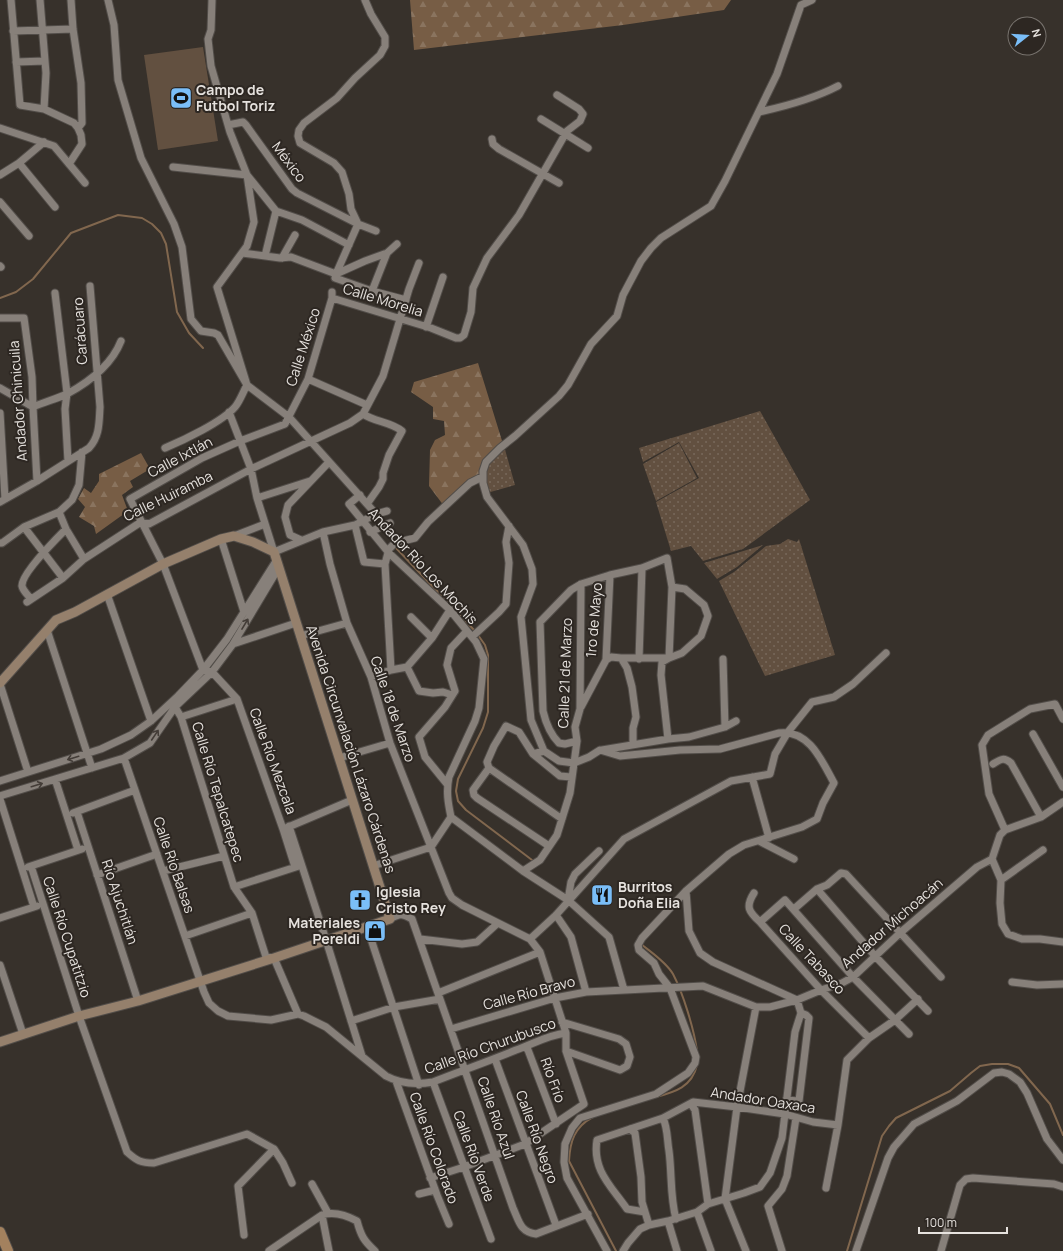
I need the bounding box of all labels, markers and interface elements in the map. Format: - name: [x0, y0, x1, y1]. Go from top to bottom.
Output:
- north arrow: [1007, 16, 1047, 56]
- text: N: [1029, 27, 1045, 39]
- place label: Campo de Futbol Toriz: [196, 80, 275, 115]
- sports icon: Campo de Futbol Toriz: [168, 85, 194, 111]
- street label: México: [268, 138, 311, 186]
- street label: Calle Morelia: [341, 278, 426, 321]
- street label: Carácuaro: [68, 297, 91, 365]
- street label: Calle México: [281, 305, 324, 389]
- street label: Andador Chinicuila: [4, 340, 31, 462]
- street label: Calle Ixtlán: [144, 432, 216, 482]
- street label: Calle Huiramba: [120, 466, 216, 525]
- street label: Andador Río Los Mochis: [364, 503, 483, 628]
- street label: 1ro de Mayo: [581, 582, 606, 658]
- street label: Calle 21 de Marzo: [553, 617, 576, 729]
- one-way arrow: [242, 618, 250, 630]
- street label: Avenida Circunvalación Lázaro Cárdenas: [302, 622, 401, 875]
- street label: Calle 18 de Marzo: [366, 653, 420, 764]
- street label: Calle Río Mezcala: [245, 705, 302, 817]
- street label: Calle Río Tepalcatepec: [188, 719, 249, 865]
- one-way arrow: [151, 730, 159, 741]
- one-way arrow: [67, 755, 80, 762]
- one-way arrow: [31, 781, 44, 788]
- street label: Calle Río Balsas: [149, 814, 200, 915]
- street label: Río Ajuchitlán: [98, 857, 143, 947]
- street label: Andador Michoacán: [837, 873, 946, 972]
- street label: Calle Río Cupatitzio: [39, 874, 96, 1000]
- place label: Burritos Doña Elia: [618, 877, 680, 912]
- place label: Iglesia Cristo Rey: [376, 882, 446, 917]
- restaurant icon: Burritos Doña Elia: [589, 882, 615, 908]
- church icon: Iglesia Cristo Rey: [347, 887, 373, 913]
- place label: Materiales Pereldi: [288, 913, 360, 948]
- shop icon: Materiales Pereldi: [362, 918, 388, 944]
- street label: Calle Tabasco: [775, 919, 850, 998]
- street label: Calle Río Bravo: [481, 971, 577, 1014]
- street label: Calle Río Churubusco: [422, 1013, 558, 1078]
- street label: Río Frío: [537, 1055, 570, 1105]
- street label: Calle Río Azul: [473, 1074, 520, 1162]
- street label: Andador Oaxaca: [709, 1082, 817, 1117]
- street label: Calle Río Negro: [512, 1088, 563, 1186]
- street label: Calle Río Colorado: [405, 1089, 463, 1206]
- street label: Calle Río Verde: [449, 1108, 500, 1204]
- scale bar: [919, 1209, 1007, 1235]
- text: 100 m: [925, 1214, 957, 1231]

